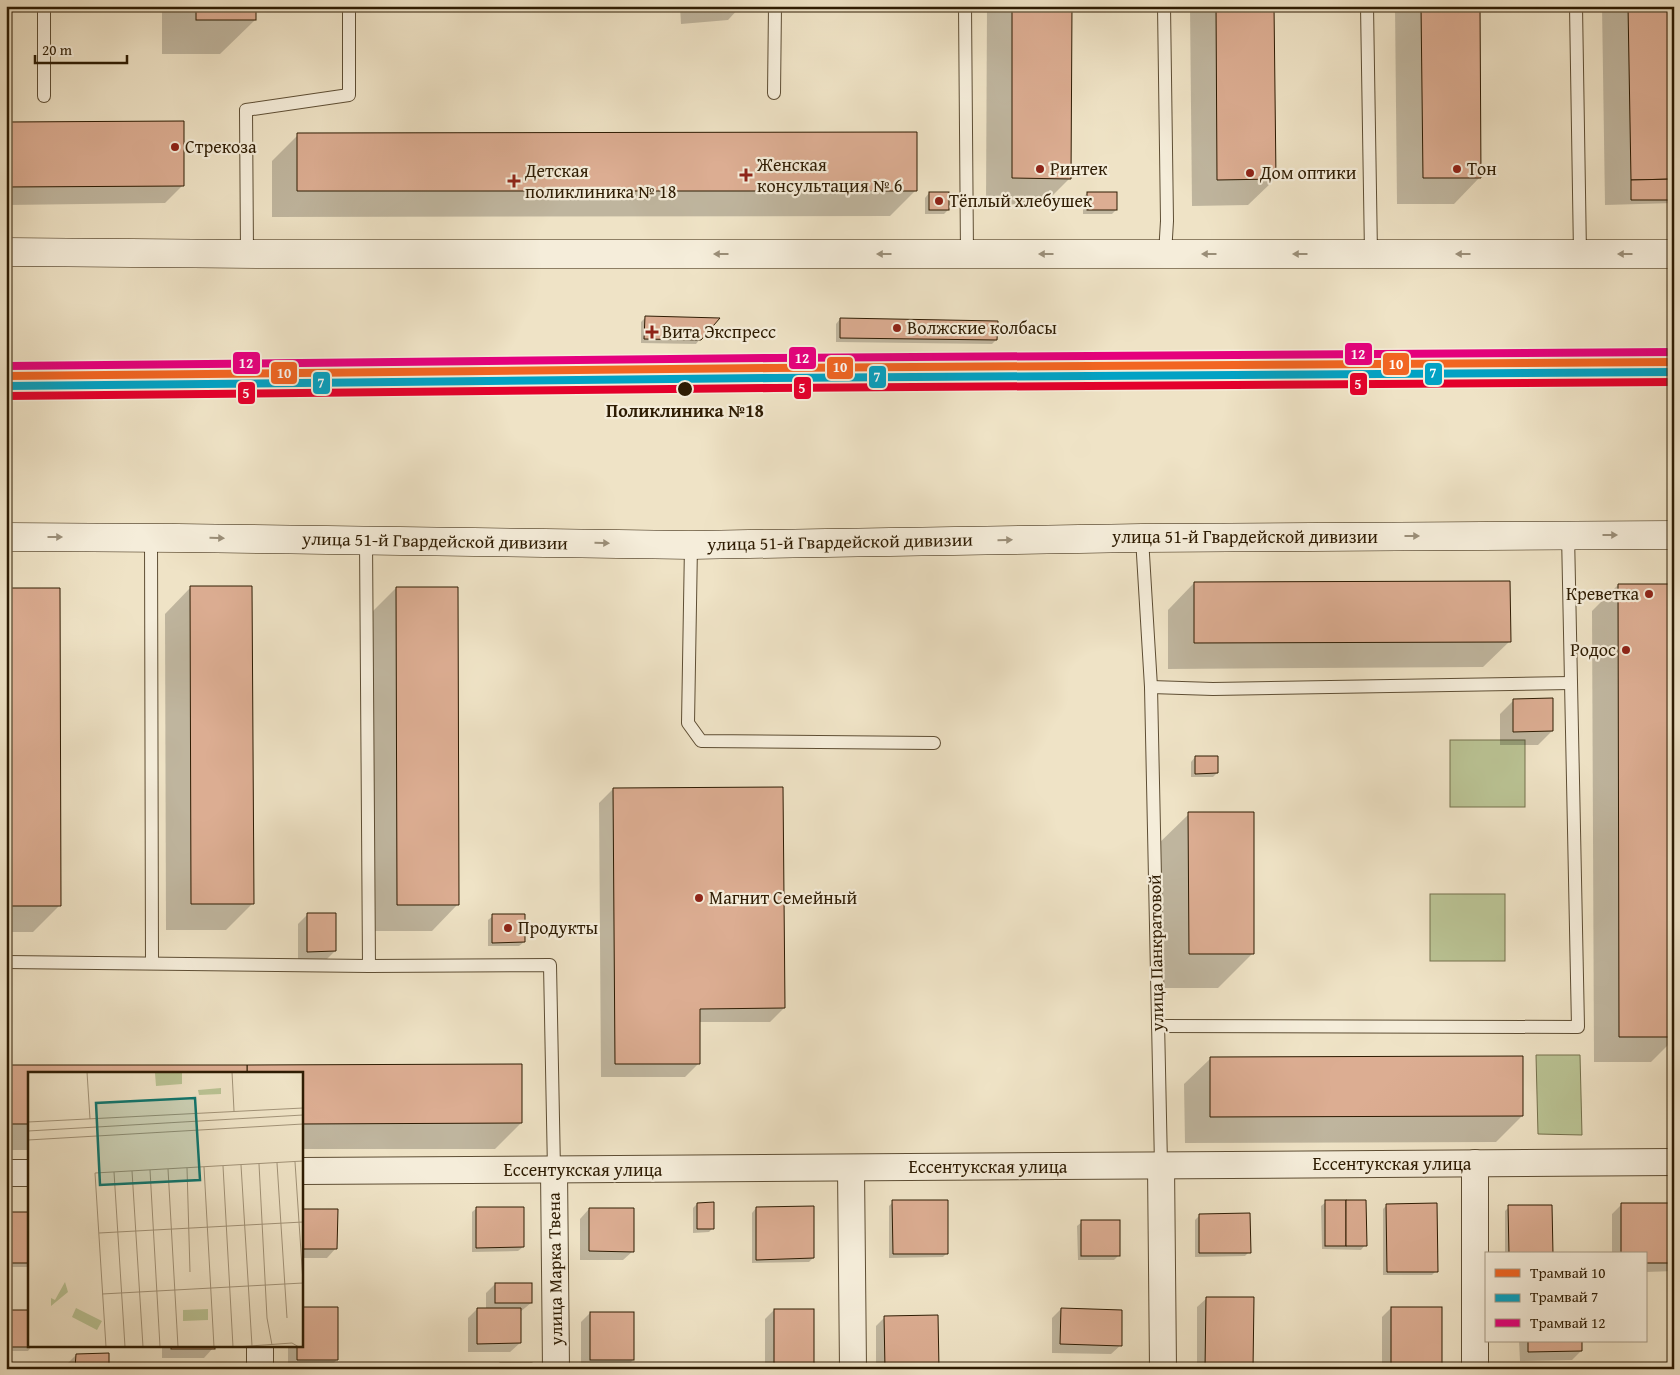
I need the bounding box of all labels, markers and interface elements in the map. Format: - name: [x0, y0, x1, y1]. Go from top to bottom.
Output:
- scale bar: [35, 32, 128, 64]
- text: 20 m: [42, 39, 73, 60]
- place label: Стрекоза: [185, 133, 257, 160]
- marker: Стрекоза: [169, 141, 181, 153]
- place label: Женская консультация № 6: [756, 151, 903, 199]
- place label: Ринтек: [1050, 155, 1108, 182]
- place label: Тон: [1467, 155, 1497, 182]
- place label: Детская поликлиника № 18: [524, 157, 676, 205]
- place label: Дом оптики: [1259, 159, 1357, 186]
- marker: Ринтек: [1034, 163, 1046, 175]
- marker: Тон: [1451, 163, 1463, 175]
- marker: Дом оптики: [1244, 167, 1256, 179]
- marker: Женская консультация № 6: [739, 168, 753, 182]
- marker: Детская поликлиника № 18: [507, 174, 521, 188]
- place label: Тёплый хлебушек: [949, 187, 1093, 214]
- marker: Тёплый хлебушек: [933, 195, 945, 207]
- one-way arrow: [713, 250, 729, 258]
- one-way arrow: [876, 250, 892, 258]
- one-way arrow: [1038, 250, 1054, 258]
- one-way arrow: [1201, 250, 1217, 258]
- one-way arrow: [1292, 250, 1308, 258]
- one-way arrow: [1454, 250, 1470, 258]
- one-way arrow: [1617, 250, 1633, 258]
- place label: Волжские колбасы: [907, 314, 1057, 341]
- place label: Вита Экспресс: [662, 318, 776, 345]
- marker: Волжские колбасы: [891, 322, 903, 334]
- marker: Вита Экспресс: [646, 326, 658, 338]
- line badge: 12: [1344, 342, 1373, 366]
- text: 12: [1351, 344, 1365, 364]
- line badge: 12: [788, 346, 817, 370]
- text: 12: [795, 348, 809, 368]
- line badge: 12: [232, 351, 261, 375]
- line badge: 10: [1382, 352, 1410, 376]
- text: 12: [239, 353, 253, 373]
- text: 10: [1389, 354, 1403, 374]
- line badge: 10: [826, 356, 854, 380]
- text: 10: [833, 357, 847, 377]
- line badge: 10: [270, 361, 298, 385]
- line badge: 7: [1424, 362, 1443, 386]
- text: 10: [277, 363, 291, 383]
- text: 7: [1429, 363, 1437, 383]
- line badge: 7: [868, 365, 887, 389]
- text: 7: [873, 367, 881, 387]
- line badge: 7: [312, 371, 331, 395]
- line badge: 5: [1349, 372, 1368, 396]
- text: 7: [317, 373, 325, 393]
- text: 5: [1354, 374, 1362, 394]
- line badge: 5: [793, 376, 812, 400]
- text: 5: [798, 378, 806, 398]
- marker: Поликлиника №18: [676, 380, 694, 398]
- line badge: 5: [237, 381, 256, 405]
- text: 5: [242, 383, 250, 403]
- place label: Поликлиника №18: [606, 397, 764, 424]
- street label: улица 51-й Гвардейской дивизии: [1111, 523, 1378, 550]
- street label: улица 51-й Гвардейской дивизии: [301, 525, 568, 556]
- street label: улица 51-й Гвардейской дивизии: [706, 526, 973, 557]
- one-way arrow: [1602, 531, 1618, 539]
- one-way arrow: [1404, 532, 1420, 540]
- one-way arrow: [47, 534, 63, 542]
- one-way arrow: [210, 534, 226, 542]
- one-way arrow: [997, 536, 1013, 544]
- one-way arrow: [594, 539, 610, 547]
- place label: Креветка: [1566, 580, 1639, 607]
- marker: Креветка: [1643, 588, 1655, 600]
- place label: Родос: [1570, 636, 1616, 663]
- marker: Родос: [1620, 644, 1632, 656]
- street label: улица Панкратовой: [1141, 874, 1170, 1033]
- place label: Магнит Семейный: [709, 884, 857, 911]
- marker: Магнит Семейный: [693, 892, 705, 904]
- place label: Продукты: [518, 914, 599, 941]
- marker: Продукты: [502, 922, 514, 934]
- inset map: [28, 1072, 302, 1348]
- street label: Ессентукская улица: [1313, 1150, 1472, 1177]
- street label: Ессентукская улица: [909, 1153, 1068, 1180]
- street label: Ессентукская улица: [504, 1156, 663, 1183]
- street label: улица Марка Твена: [540, 1192, 569, 1347]
- legend: [1485, 1252, 1648, 1342]
- text: Трамвай 10: [1530, 1262, 1605, 1283]
- text: Трамвай 7: [1530, 1286, 1598, 1307]
- text: Трамвай 12: [1530, 1312, 1605, 1333]

